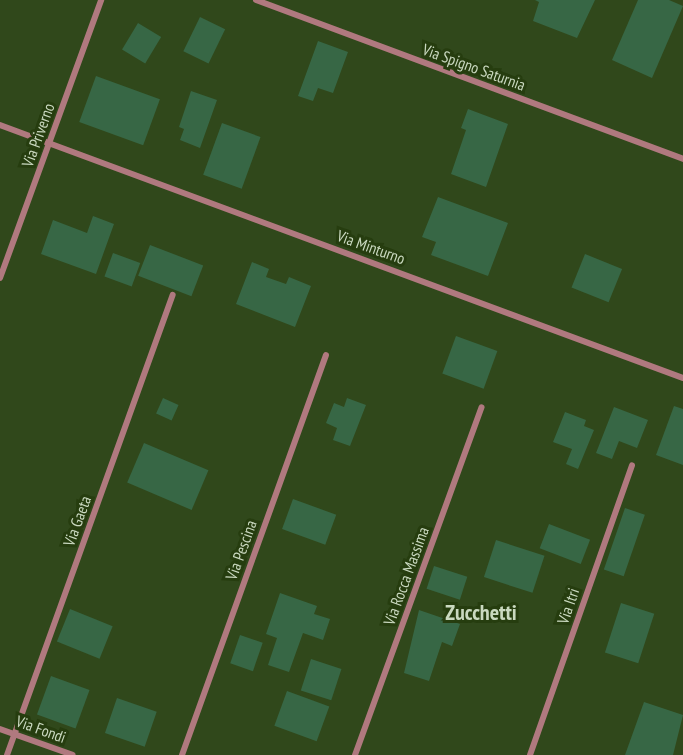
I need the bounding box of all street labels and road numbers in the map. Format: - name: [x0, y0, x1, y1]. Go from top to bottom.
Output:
- street label: Via Spigno Saturnia: [420, 39, 528, 95]
- street label: Via Priverno: [18, 100, 58, 170]
- street label: Via Minturno: [334, 226, 408, 268]
- street label: Via Gaeta: [59, 493, 95, 549]
- street label: Via Pescina: [221, 518, 261, 582]
- street label: Via Rocca Massima: [379, 524, 433, 628]
- street label: Via Itri: [553, 586, 583, 626]
- street label: Via Fondi: [13, 711, 69, 747]

